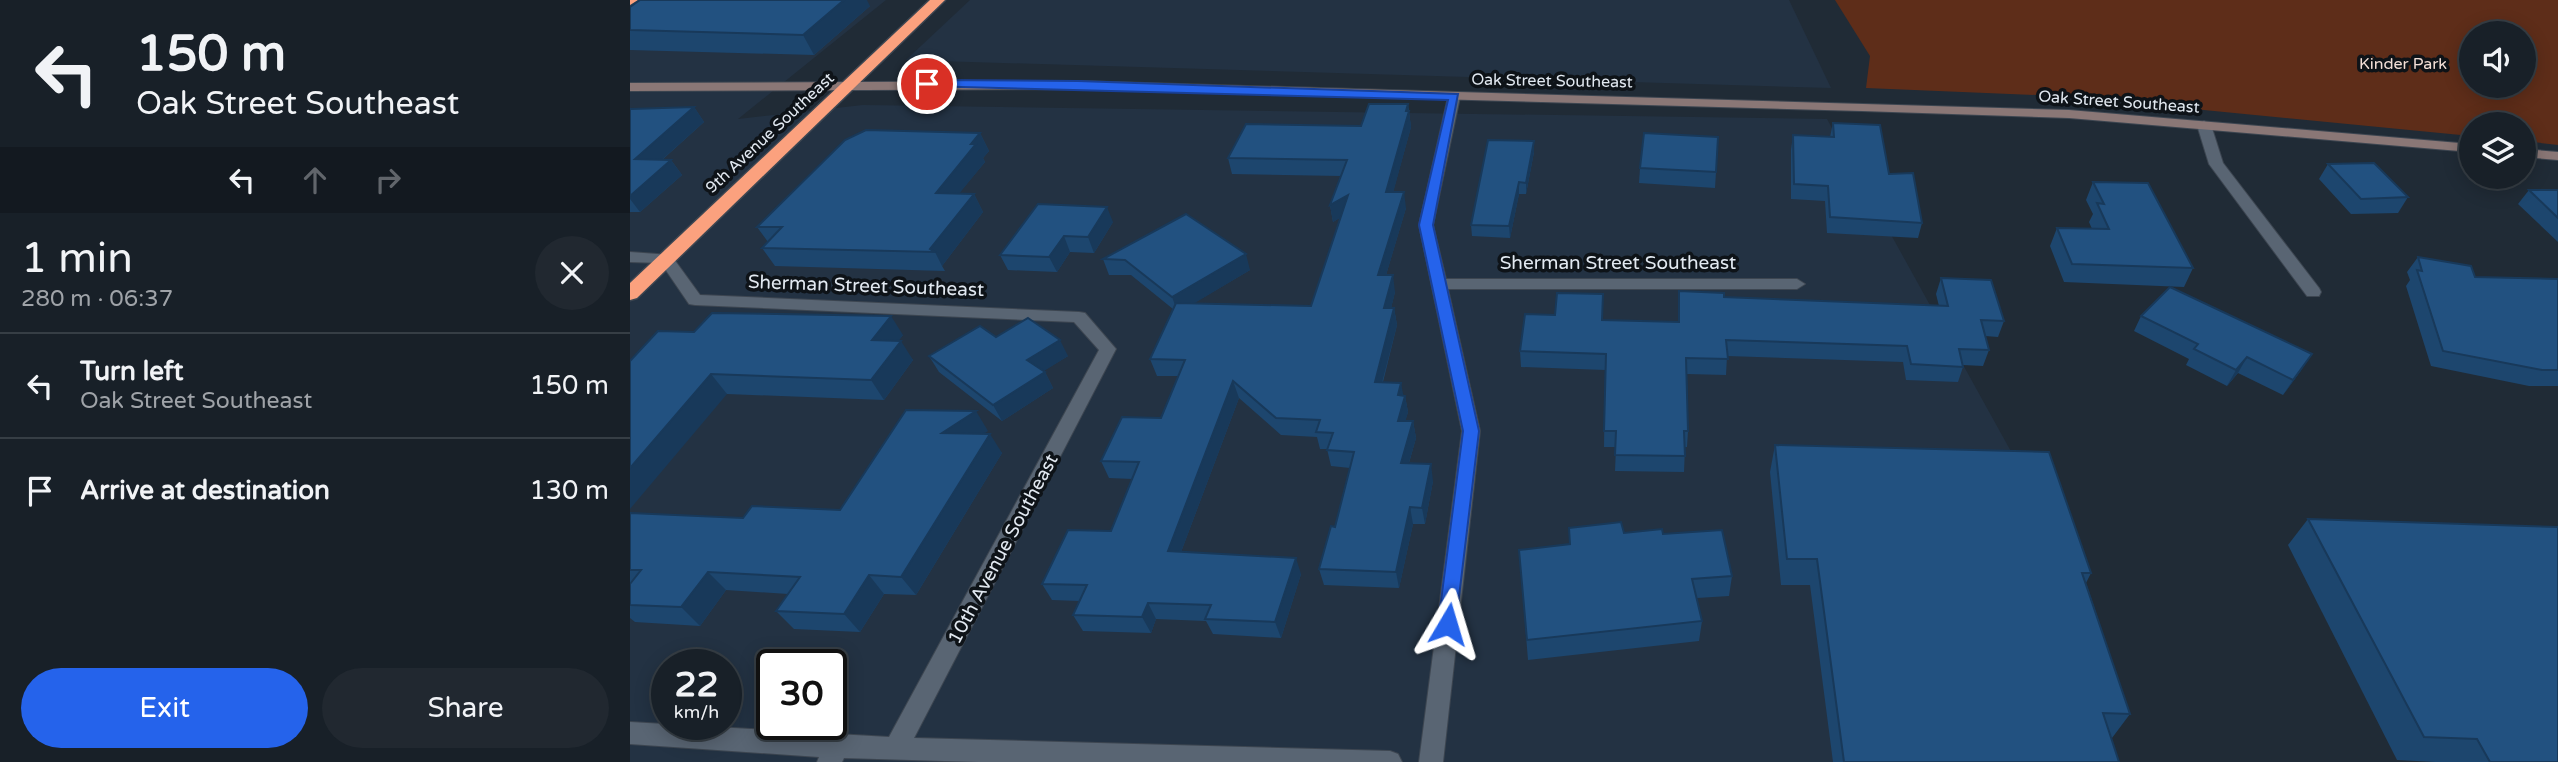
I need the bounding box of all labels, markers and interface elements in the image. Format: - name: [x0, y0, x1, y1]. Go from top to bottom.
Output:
- map controls: [2459, 21, 2536, 189]
- button: sound: [2459, 21, 2536, 98]
- text: 150 m: [136, 25, 286, 84]
- icon: left: [21, 28, 112, 119]
- pin: [897, 54, 957, 114]
- park label: Kinder Park: [2359, 54, 2447, 74]
- icon: arrive: [908, 65, 946, 103]
- street label: 9th Avenue Southeast: [702, 68, 838, 198]
- street label: Oak Street Southeast: [1471, 70, 1633, 92]
- text: Oak Street Southeast: [136, 85, 459, 123]
- street label: Oak Street Southeast: [2038, 86, 2200, 118]
- button: layers: [2459, 112, 2536, 189]
- icon: left: [223, 161, 261, 199]
- icon: ahead: [296, 161, 334, 199]
- icon: right: [369, 161, 407, 199]
- text: 1 min: [21, 233, 133, 284]
- button: close: [535, 236, 609, 310]
- street label: Sherman Street Southeast: [1500, 252, 1736, 274]
- street label: Sherman Street Southeast: [747, 271, 985, 301]
- text: 280 m · 06:37: [21, 285, 173, 313]
- text: Turn left: [80, 356, 183, 387]
- icon: left: [21, 367, 59, 405]
- text: 150 m: [529, 370, 609, 401]
- text: Oak Street Southeast: [80, 387, 312, 415]
- street label: 10th Avenue Southeast: [944, 450, 1062, 648]
- icon: arrive: [21, 472, 59, 510]
- text: Arrive at destination: [80, 475, 330, 506]
- text: 130 m: [529, 475, 609, 506]
- position arrow: [1411, 587, 1485, 661]
- speed limit sign: 30: [756, 649, 847, 740]
- text: 22: [675, 664, 718, 706]
- button: Exit: [21, 668, 308, 748]
- button: Share: [322, 668, 609, 748]
- text: km/h: [674, 701, 719, 723]

